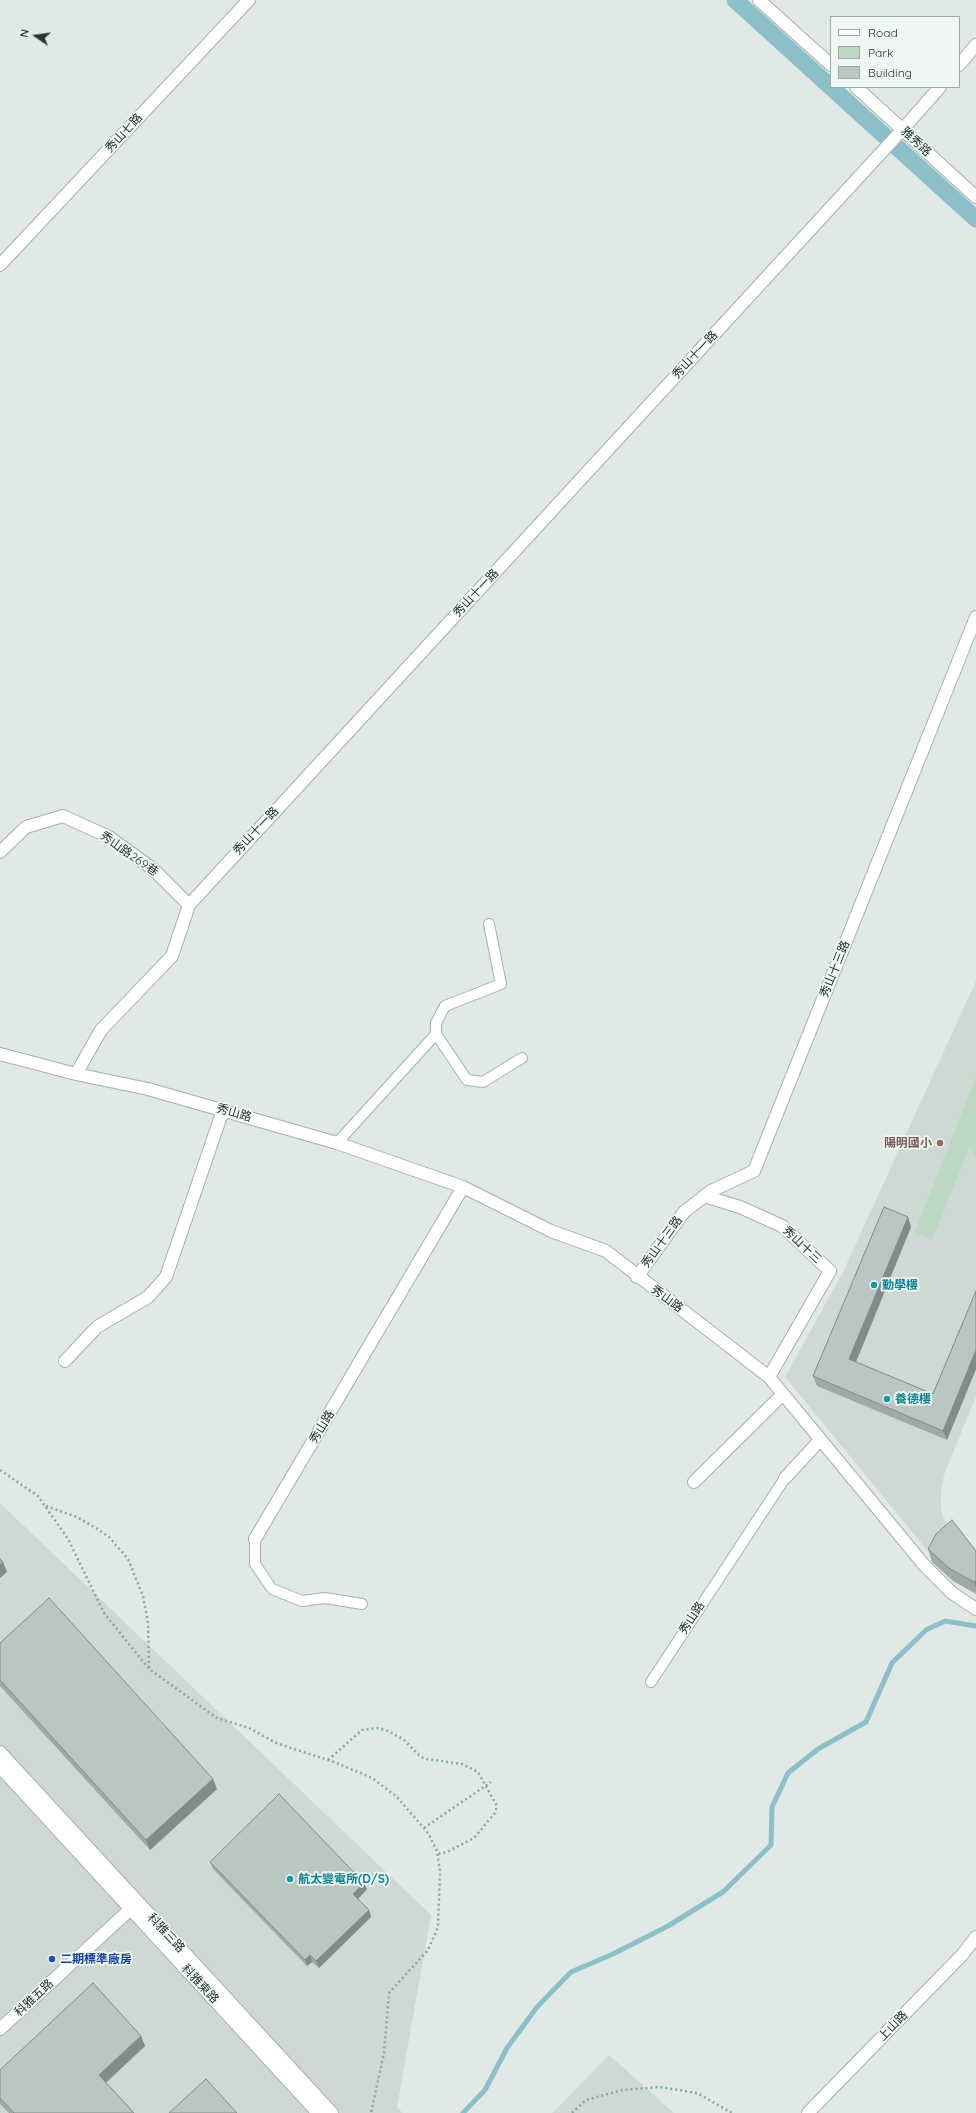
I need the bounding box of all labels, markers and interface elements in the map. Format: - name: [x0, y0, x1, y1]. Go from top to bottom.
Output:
- north arrow: [16, 16, 56, 56]
- legend: [830, 16, 960, 88]
- text: Road: [868, 25, 898, 40]
- text: N: [17, 28, 32, 39]
- text: Park: [868, 45, 893, 60]
- text: Building: [868, 65, 912, 80]
- street label: 秀山七路: [102, 111, 146, 155]
- street label: 雅秀路: [898, 124, 934, 160]
- street label: 秀山十一路: [669, 328, 721, 382]
- street label: 秀山十一路: [450, 566, 502, 620]
- street label: 秀山十一路: [230, 804, 282, 858]
- street label: 秀山路269巷: [97, 829, 161, 879]
- street label: 秀山十三路: [817, 938, 853, 1000]
- street label: 秀山路: [215, 1101, 253, 1125]
- place label: 陽明國小: [884, 1136, 932, 1150]
- marker: 陽明國小: [935, 1138, 945, 1148]
- street label: 秀山十三路: [639, 1213, 685, 1271]
- street label: 秀山十三: [780, 1223, 824, 1267]
- place label: 勤學樓: [882, 1278, 918, 1292]
- marker: 勤學樓: [869, 1280, 879, 1290]
- street label: 秀山路: [648, 1283, 686, 1315]
- place label: 養德樓: [895, 1392, 931, 1406]
- marker: 養德樓: [882, 1394, 892, 1404]
- street label: 秀山路: [307, 1408, 337, 1446]
- street label: 秀山路: [676, 1599, 708, 1637]
- place label: 航太變電所(D/S): [298, 1872, 389, 1886]
- marker: 航太變電所(D/S): [285, 1874, 295, 1884]
- street label: 科雅三路: [144, 1911, 188, 1955]
- place label: 二期標準廠房: [60, 1952, 132, 1966]
- marker: 二期標準廠房: [47, 1954, 57, 1964]
- street label: 科雅東路: [178, 1962, 222, 2006]
- street label: 科雅五路: [12, 1976, 56, 2020]
- street label: 上山路: [875, 2008, 911, 2044]

